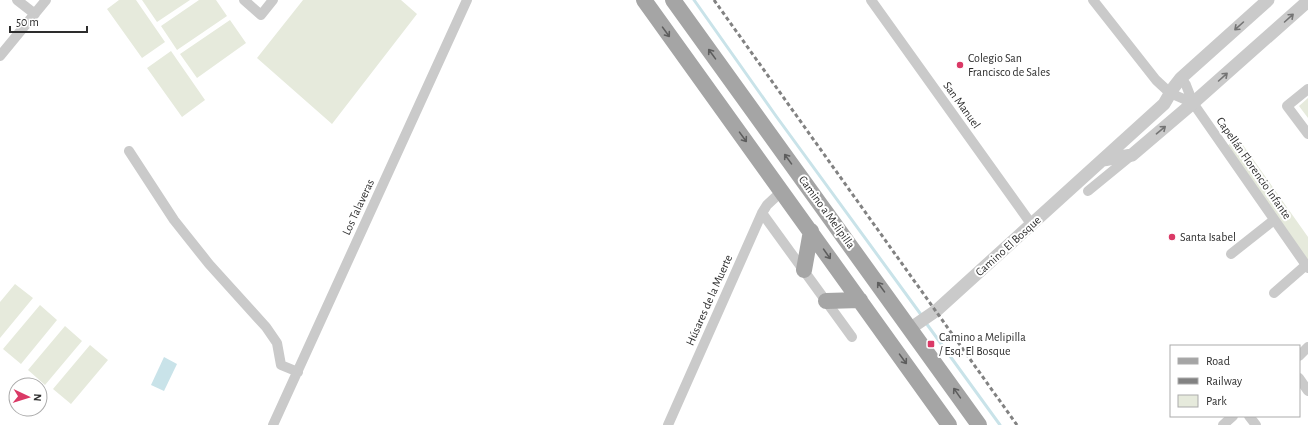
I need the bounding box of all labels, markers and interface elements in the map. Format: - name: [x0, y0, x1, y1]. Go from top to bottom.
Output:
- scale bar: [10, 8, 87, 34]
- one-way arrow: [1283, 14, 1294, 23]
- text: 50 m: [16, 16, 39, 28]
- one-way arrow: [1233, 22, 1244, 31]
- one-way arrow: [662, 26, 671, 37]
- one-way arrow: [708, 49, 716, 60]
- place label: Colegio San Francisco de Sales: [968, 52, 1050, 78]
- marker: Colegio San Francisco de Sales: [955, 60, 965, 70]
- one-way arrow: [1217, 73, 1227, 82]
- street label: San Manuel: [941, 79, 983, 131]
- street label: Capellán Florencio Infante: [1214, 115, 1294, 221]
- one-way arrow: [1156, 125, 1167, 134]
- one-way arrow: [738, 131, 747, 142]
- one-way arrow: [784, 154, 792, 165]
- street label: Camino a Melipilla: [797, 173, 858, 251]
- street label: Los Talaveras: [340, 177, 376, 237]
- street label: Camino El Bosque: [973, 214, 1043, 278]
- place label: Santa Isabel: [1180, 231, 1236, 243]
- marker: Santa Isabel: [1167, 232, 1177, 242]
- one-way arrow: [823, 248, 831, 259]
- street label: Húsares de la Muerte: [684, 253, 734, 347]
- one-way arrow: [877, 282, 885, 293]
- place label: Camino a Melipilla / Esq. El Bosque: [939, 331, 1026, 357]
- marker: Camino a Melipilla / Esq. El Bosque: [926, 339, 936, 349]
- legend: [1170, 345, 1300, 417]
- one-way arrow: [899, 354, 907, 365]
- text: Road: [1206, 355, 1230, 367]
- text: Railway: [1206, 375, 1242, 388]
- north arrow: [8, 377, 48, 417]
- one-way arrow: [952, 388, 961, 399]
- text: N: [32, 393, 43, 402]
- text: Park: [1206, 395, 1227, 407]

